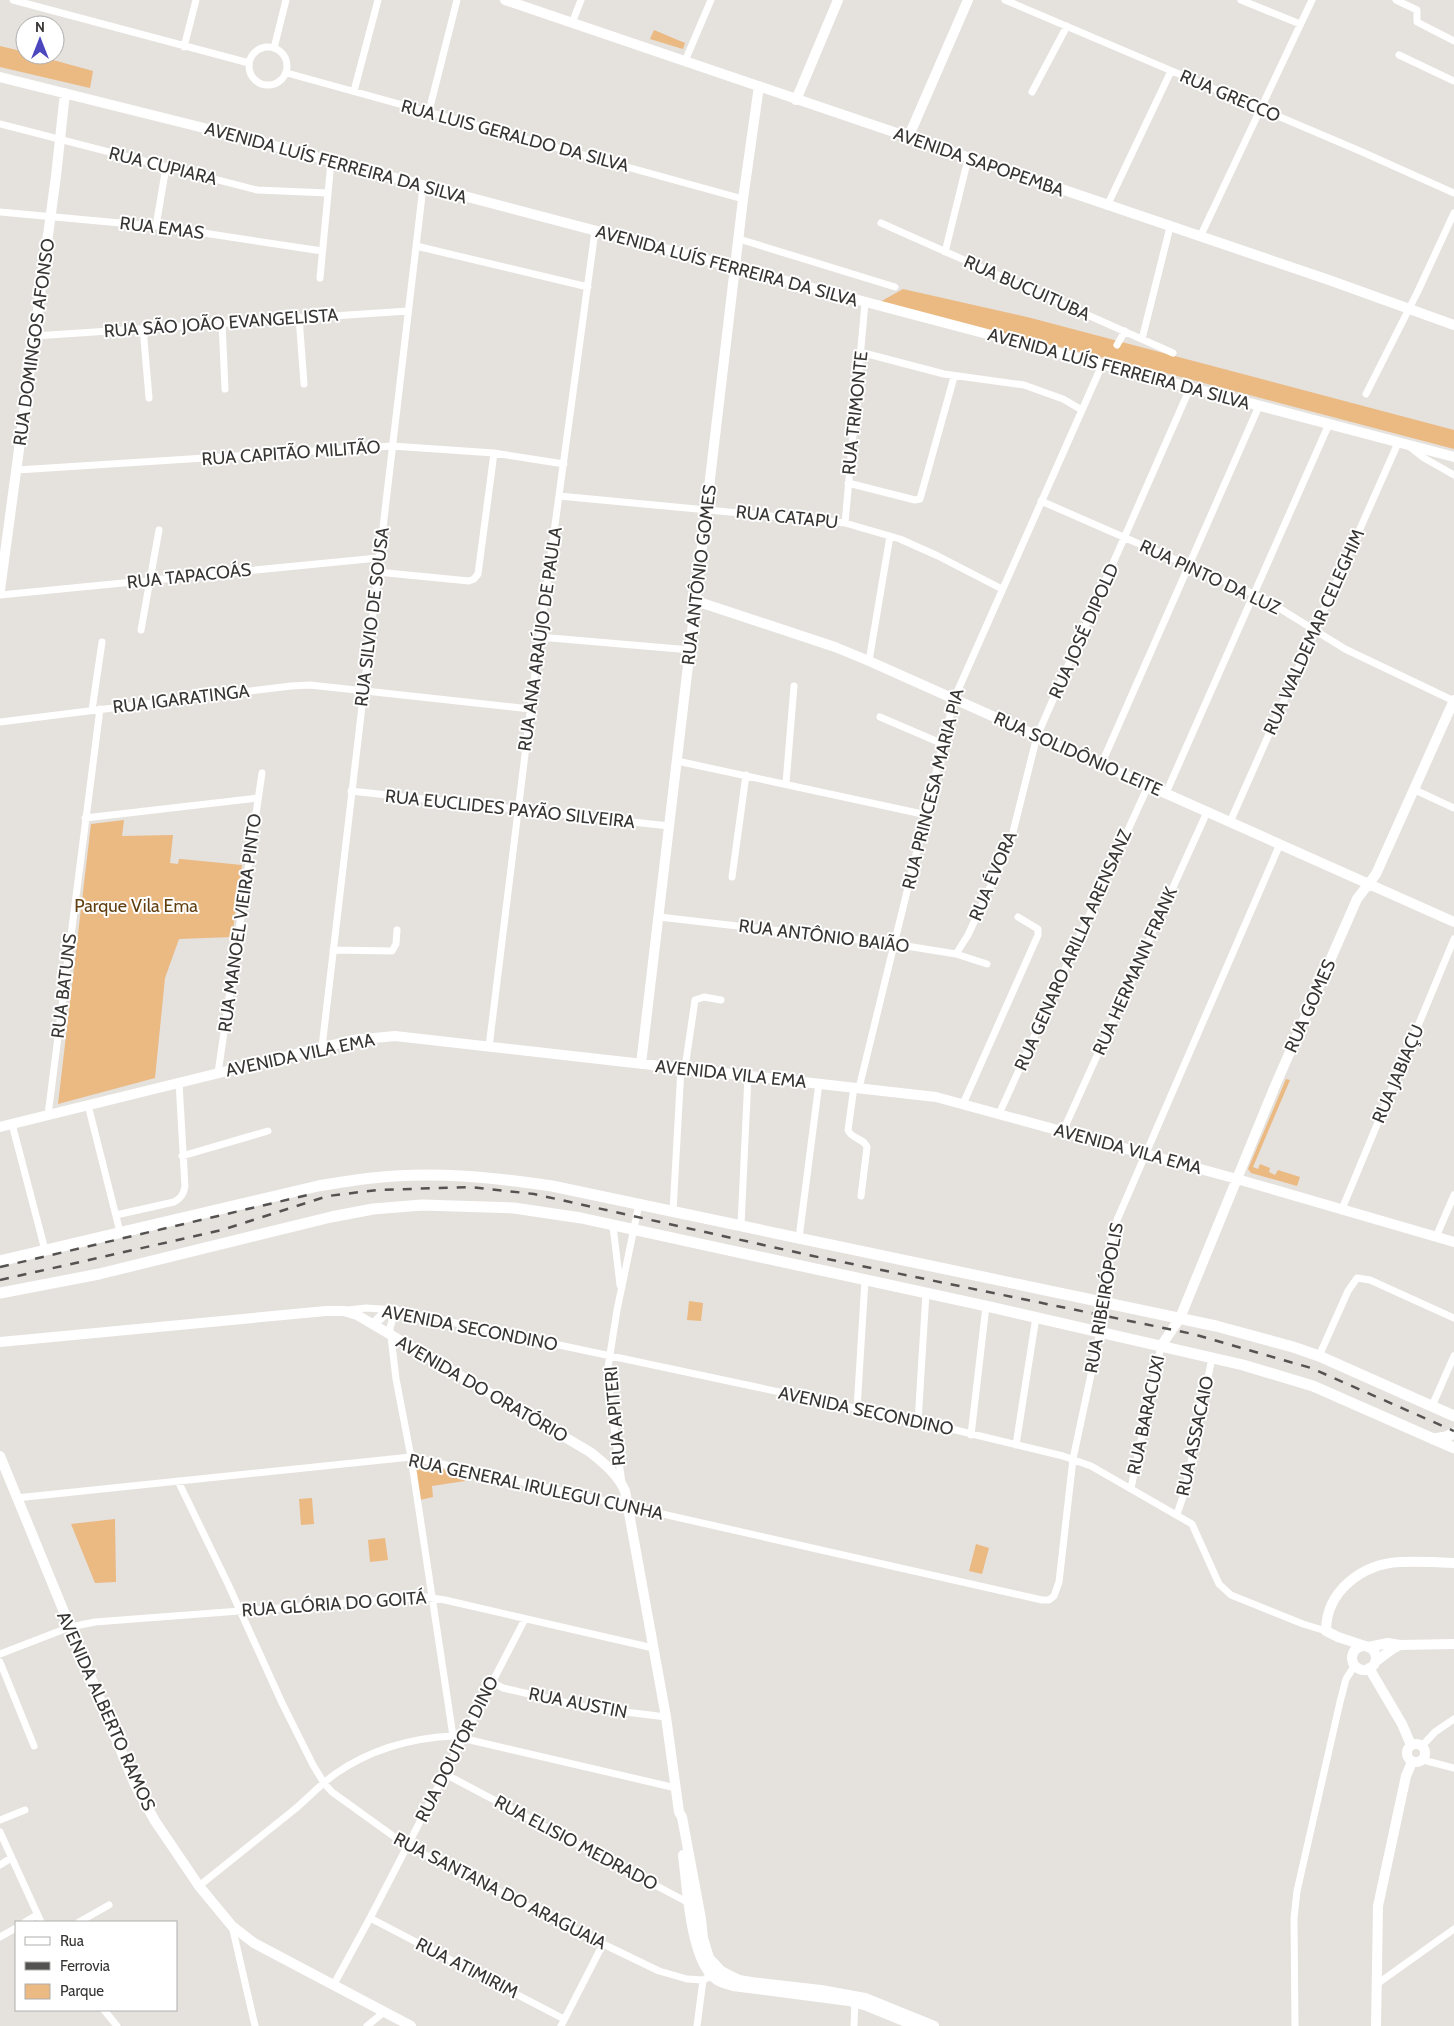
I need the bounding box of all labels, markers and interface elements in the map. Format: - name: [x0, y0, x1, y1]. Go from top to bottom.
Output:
- north arrow: [15, 15, 65, 65]
- text: N: [35, 18, 45, 36]
- street label: RUA GRECCO: [1176, 65, 1284, 127]
- street label: RUA LUIS GERALDO DA SILVA: [399, 95, 631, 177]
- street label: AVENIDA LUÍS FERREIRA DA SILVA: [203, 117, 469, 209]
- street label: AVENIDA SAPOPEMBA: [891, 122, 1067, 202]
- street label: RUA CUPIARA: [107, 142, 219, 190]
- street label: RUA EMAS: [119, 212, 205, 244]
- street label: AVENIDA LUÍS FERREIRA DA SILVA: [594, 220, 860, 312]
- street label: RUA DOMINGOS AFONSO: [9, 237, 59, 447]
- street label: RUA BUCUITUBA: [961, 250, 1093, 326]
- street label: RUA SÃO JOÃO EVANGELISTA: [103, 304, 339, 342]
- street label: AVENIDA LUÍS FERREIRA DA SILVA: [986, 323, 1252, 415]
- street label: RUA TRIMONTE: [838, 350, 872, 476]
- street label: RUA CAPITÃO MILITÃO: [201, 436, 381, 470]
- street label: RUA ANTÔNIO GOMES: [677, 484, 721, 666]
- street label: RUA CATAPU: [735, 501, 839, 533]
- street label: RUA ANA ARAÚJO DE PAULA: [513, 525, 567, 753]
- street label: RUA SILVIO DE SOUSA: [350, 526, 394, 708]
- street label: RUA WALDEMAR CELEGHIM: [1259, 526, 1369, 738]
- street label: RUA PINTO DA LUZ: [1136, 535, 1284, 619]
- street label: RUA TAPACOÁS: [126, 559, 252, 593]
- street label: RUA JOSÉ DIPOLD: [1044, 560, 1124, 702]
- street label: RUA IGARATINGA: [111, 680, 251, 718]
- street label: RUA PRINCESA MARIA PIA: [897, 686, 969, 892]
- street label: RUA SOLIDÔNIO LEITE: [990, 707, 1166, 801]
- street label: RUA EUCLIDES PAYÃO SILVEIRA: [384, 785, 636, 833]
- street label: RUA MANOEL VIEIRA PINTO: [214, 812, 266, 1034]
- street label: RUA GENARO ARILLA ARENSANZ: [1010, 826, 1136, 1074]
- street label: RUA ÉVORA: [964, 828, 1022, 924]
- street label: RUA HERMANN FRANK: [1088, 883, 1182, 1058]
- park label: Parque Vila Ema: [74, 895, 198, 917]
- street label: RUA ANTÔNIO BAIÃO: [737, 915, 911, 957]
- street label: RUA BATUNS: [47, 932, 81, 1040]
- street label: RUA GOMES: [1280, 956, 1340, 1056]
- street label: RUA JABIAÇU: [1367, 1021, 1429, 1127]
- street label: AVENIDA VILA EMA: [223, 1028, 377, 1082]
- street label: AVENIDA VILA EMA: [654, 1055, 808, 1093]
- street label: AVENIDA VILA EMA: [1052, 1119, 1204, 1179]
- street label: RUA RIBEIRÓPOLIS: [1080, 1221, 1128, 1375]
- street label: AVENIDA SECONDINO: [380, 1300, 560, 1356]
- street label: AVENIDA DO ORATÓRIO: [392, 1331, 572, 1447]
- street label: RUA BARACUXI: [1123, 1353, 1169, 1477]
- street label: RUA APITERI: [600, 1365, 630, 1467]
- street label: RUA ASSACAIO: [1172, 1374, 1219, 1498]
- street label: AVENIDA SECONDINO: [777, 1382, 956, 1440]
- street label: RUA GENERAL IRULEGUI CUNHA: [407, 1449, 665, 1525]
- street label: RUA GLÓRIA DO GOITÁ: [241, 1587, 427, 1621]
- street label: AVENIDA ALBERTO RAMOS: [52, 1608, 160, 1814]
- street label: RUA DOUTOR DINO: [411, 1672, 503, 1826]
- street label: RUA AUSTIN: [527, 1683, 629, 1723]
- street label: RUA ELISIO MEDRADO: [491, 1791, 662, 1895]
- street label: RUA SANTANA DO ARAGUAIA: [390, 1828, 610, 1954]
- legend: [15, 1921, 178, 2011]
- text: Rua: [60, 1932, 85, 1950]
- street label: RUA ATIMIRIM: [412, 1933, 522, 2003]
- text: Ferrovia: [60, 1957, 111, 1975]
- text: Parque: [60, 1982, 104, 2000]

